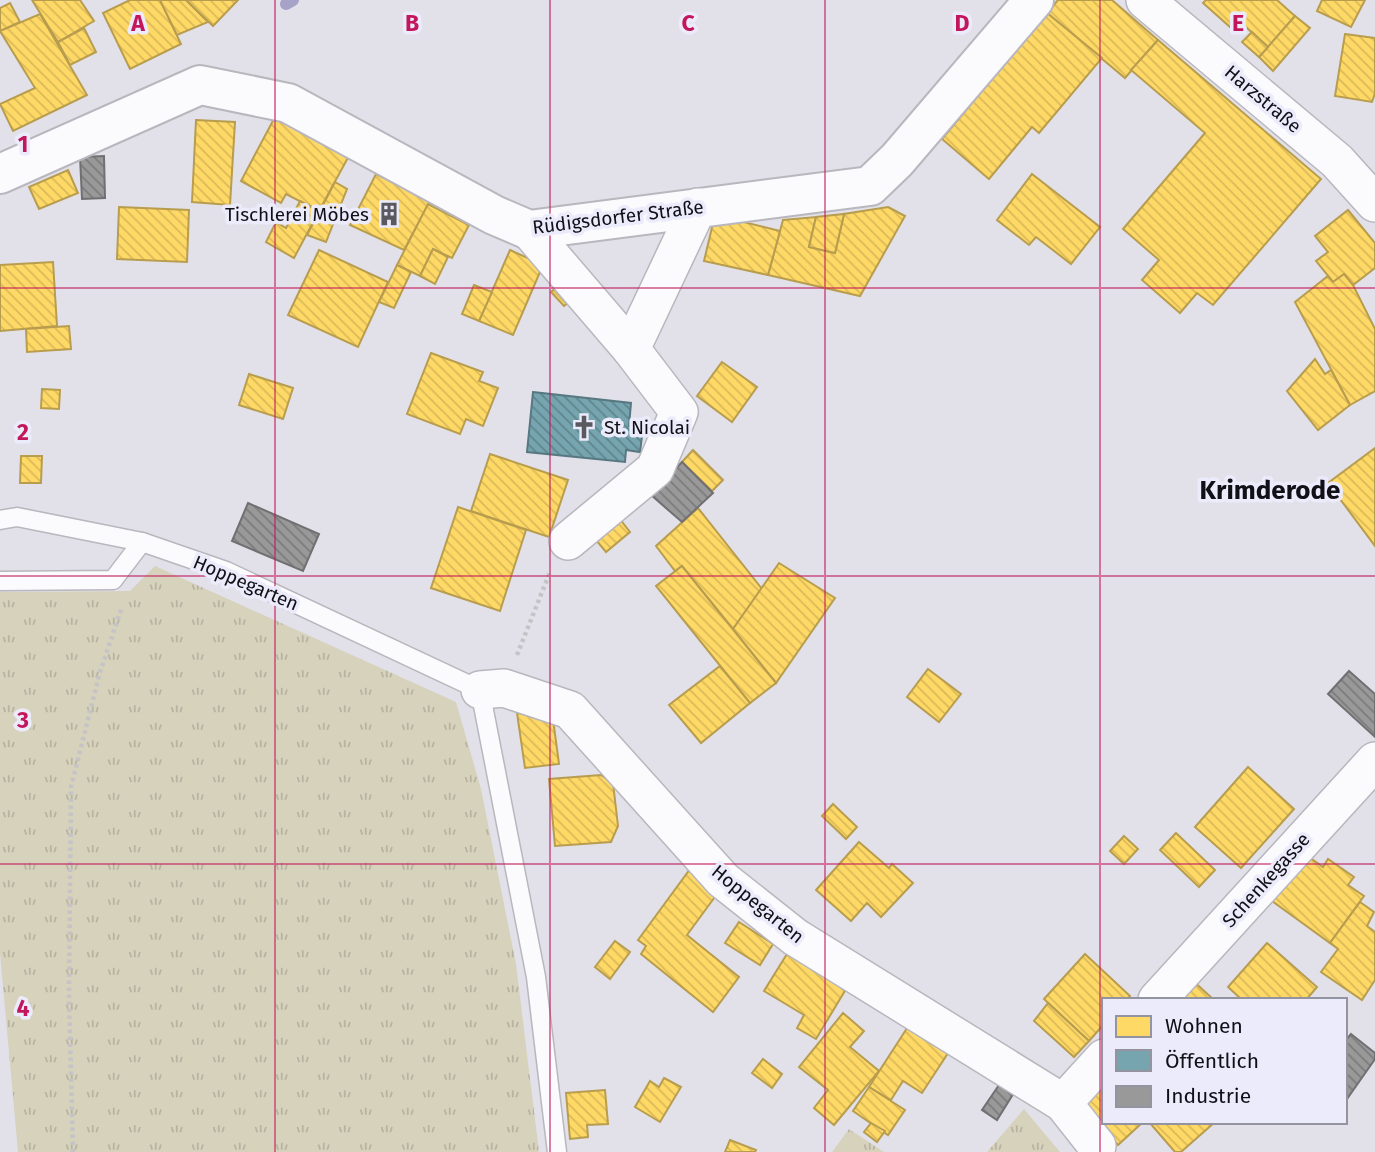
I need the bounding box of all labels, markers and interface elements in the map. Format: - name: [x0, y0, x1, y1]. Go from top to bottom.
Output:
- text: A: [130, 9, 145, 37]
- text: B: [405, 9, 419, 37]
- text: C: [681, 9, 695, 37]
- text: D: [955, 9, 970, 37]
- text: E: [1232, 9, 1244, 37]
- street label: Harzstraße: [1220, 60, 1306, 138]
- text: 1: [18, 130, 28, 158]
- street label: Rüdigsdorfer Straße: [531, 195, 705, 239]
- building icon: Tischlerei Möbes: [375, 200, 403, 228]
- place label: Tischlerei Möbes: [225, 203, 369, 226]
- church icon: St. Nicolai: [570, 413, 598, 441]
- place label: St. Nicolai: [604, 416, 690, 439]
- text: 2: [17, 418, 29, 446]
- district label: Krimderode: [1200, 475, 1340, 506]
- street label: Hoppegarten: [190, 550, 302, 616]
- text: 3: [16, 706, 29, 734]
- street label: Schenkegasse: [1217, 828, 1315, 932]
- street label: Hoppegarten: [707, 860, 809, 948]
- text: 4: [17, 994, 30, 1022]
- legend: [1102, 998, 1347, 1124]
- text: Wohnen: [1165, 1013, 1243, 1039]
- text: Öffentlich: [1165, 1048, 1259, 1074]
- text: Industrie: [1165, 1083, 1251, 1109]

